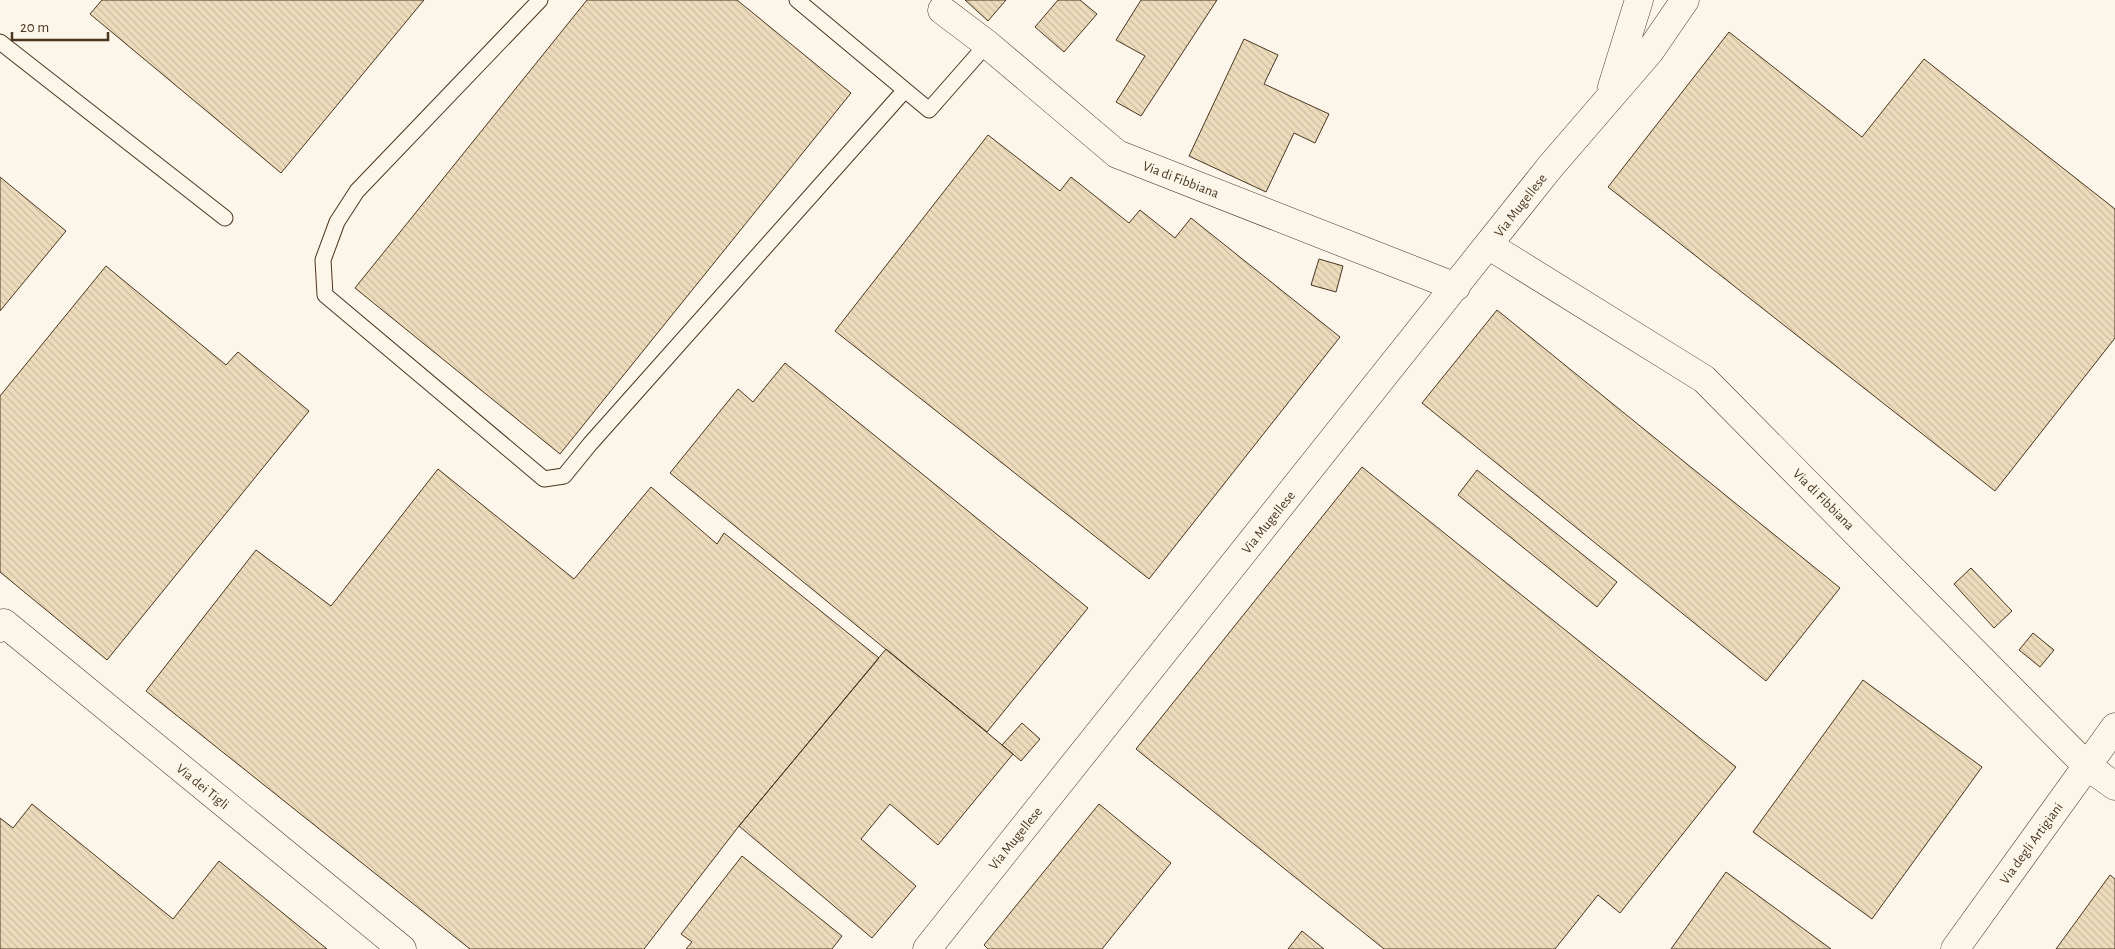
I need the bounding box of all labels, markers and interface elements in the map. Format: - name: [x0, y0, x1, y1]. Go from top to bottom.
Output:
- scale bar: [12, 10, 109, 42]
- text: 20 m: [20, 20, 49, 35]
- street label: Via di Fibbiana: [1141, 159, 1221, 201]
- street label: Via Mugellese: [1492, 171, 1550, 240]
- street label: Via di Fibbiana: [1790, 466, 1857, 533]
- street label: Via Mugellese: [1239, 489, 1298, 557]
- street label: Via dei Tigli: [173, 761, 231, 812]
- street label: Via degli Artigiani: [1998, 800, 2066, 887]
- street label: Via Mugellese: [986, 805, 1045, 873]

